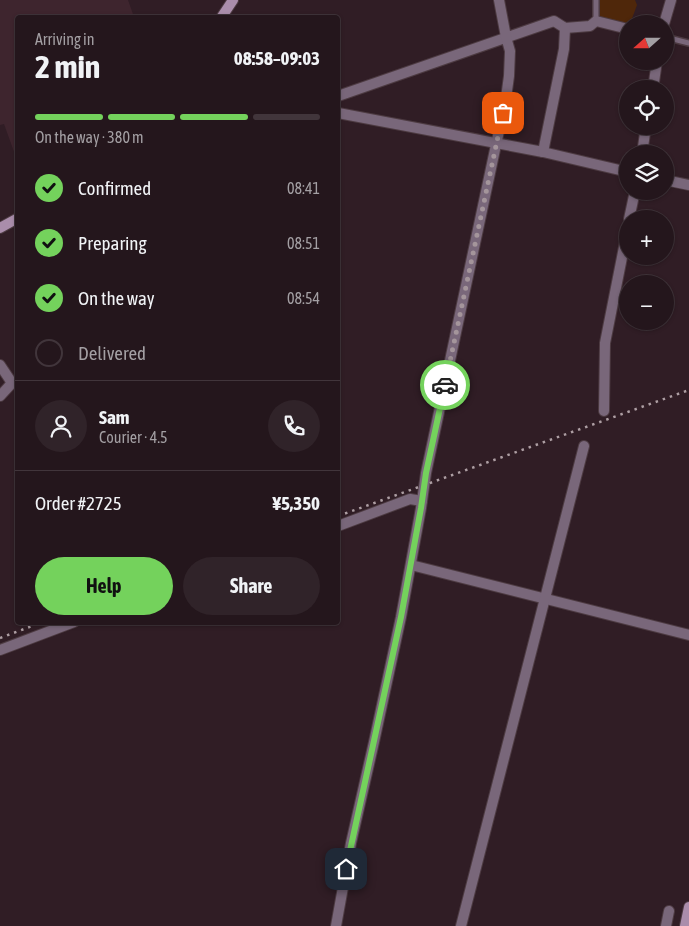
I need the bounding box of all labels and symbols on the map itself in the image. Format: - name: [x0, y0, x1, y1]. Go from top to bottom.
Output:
- north arrow: [619, 15, 674, 70]
- pin: [482, 92, 524, 134]
- courier: [420, 360, 470, 410]
- pin: [325, 848, 367, 890]

